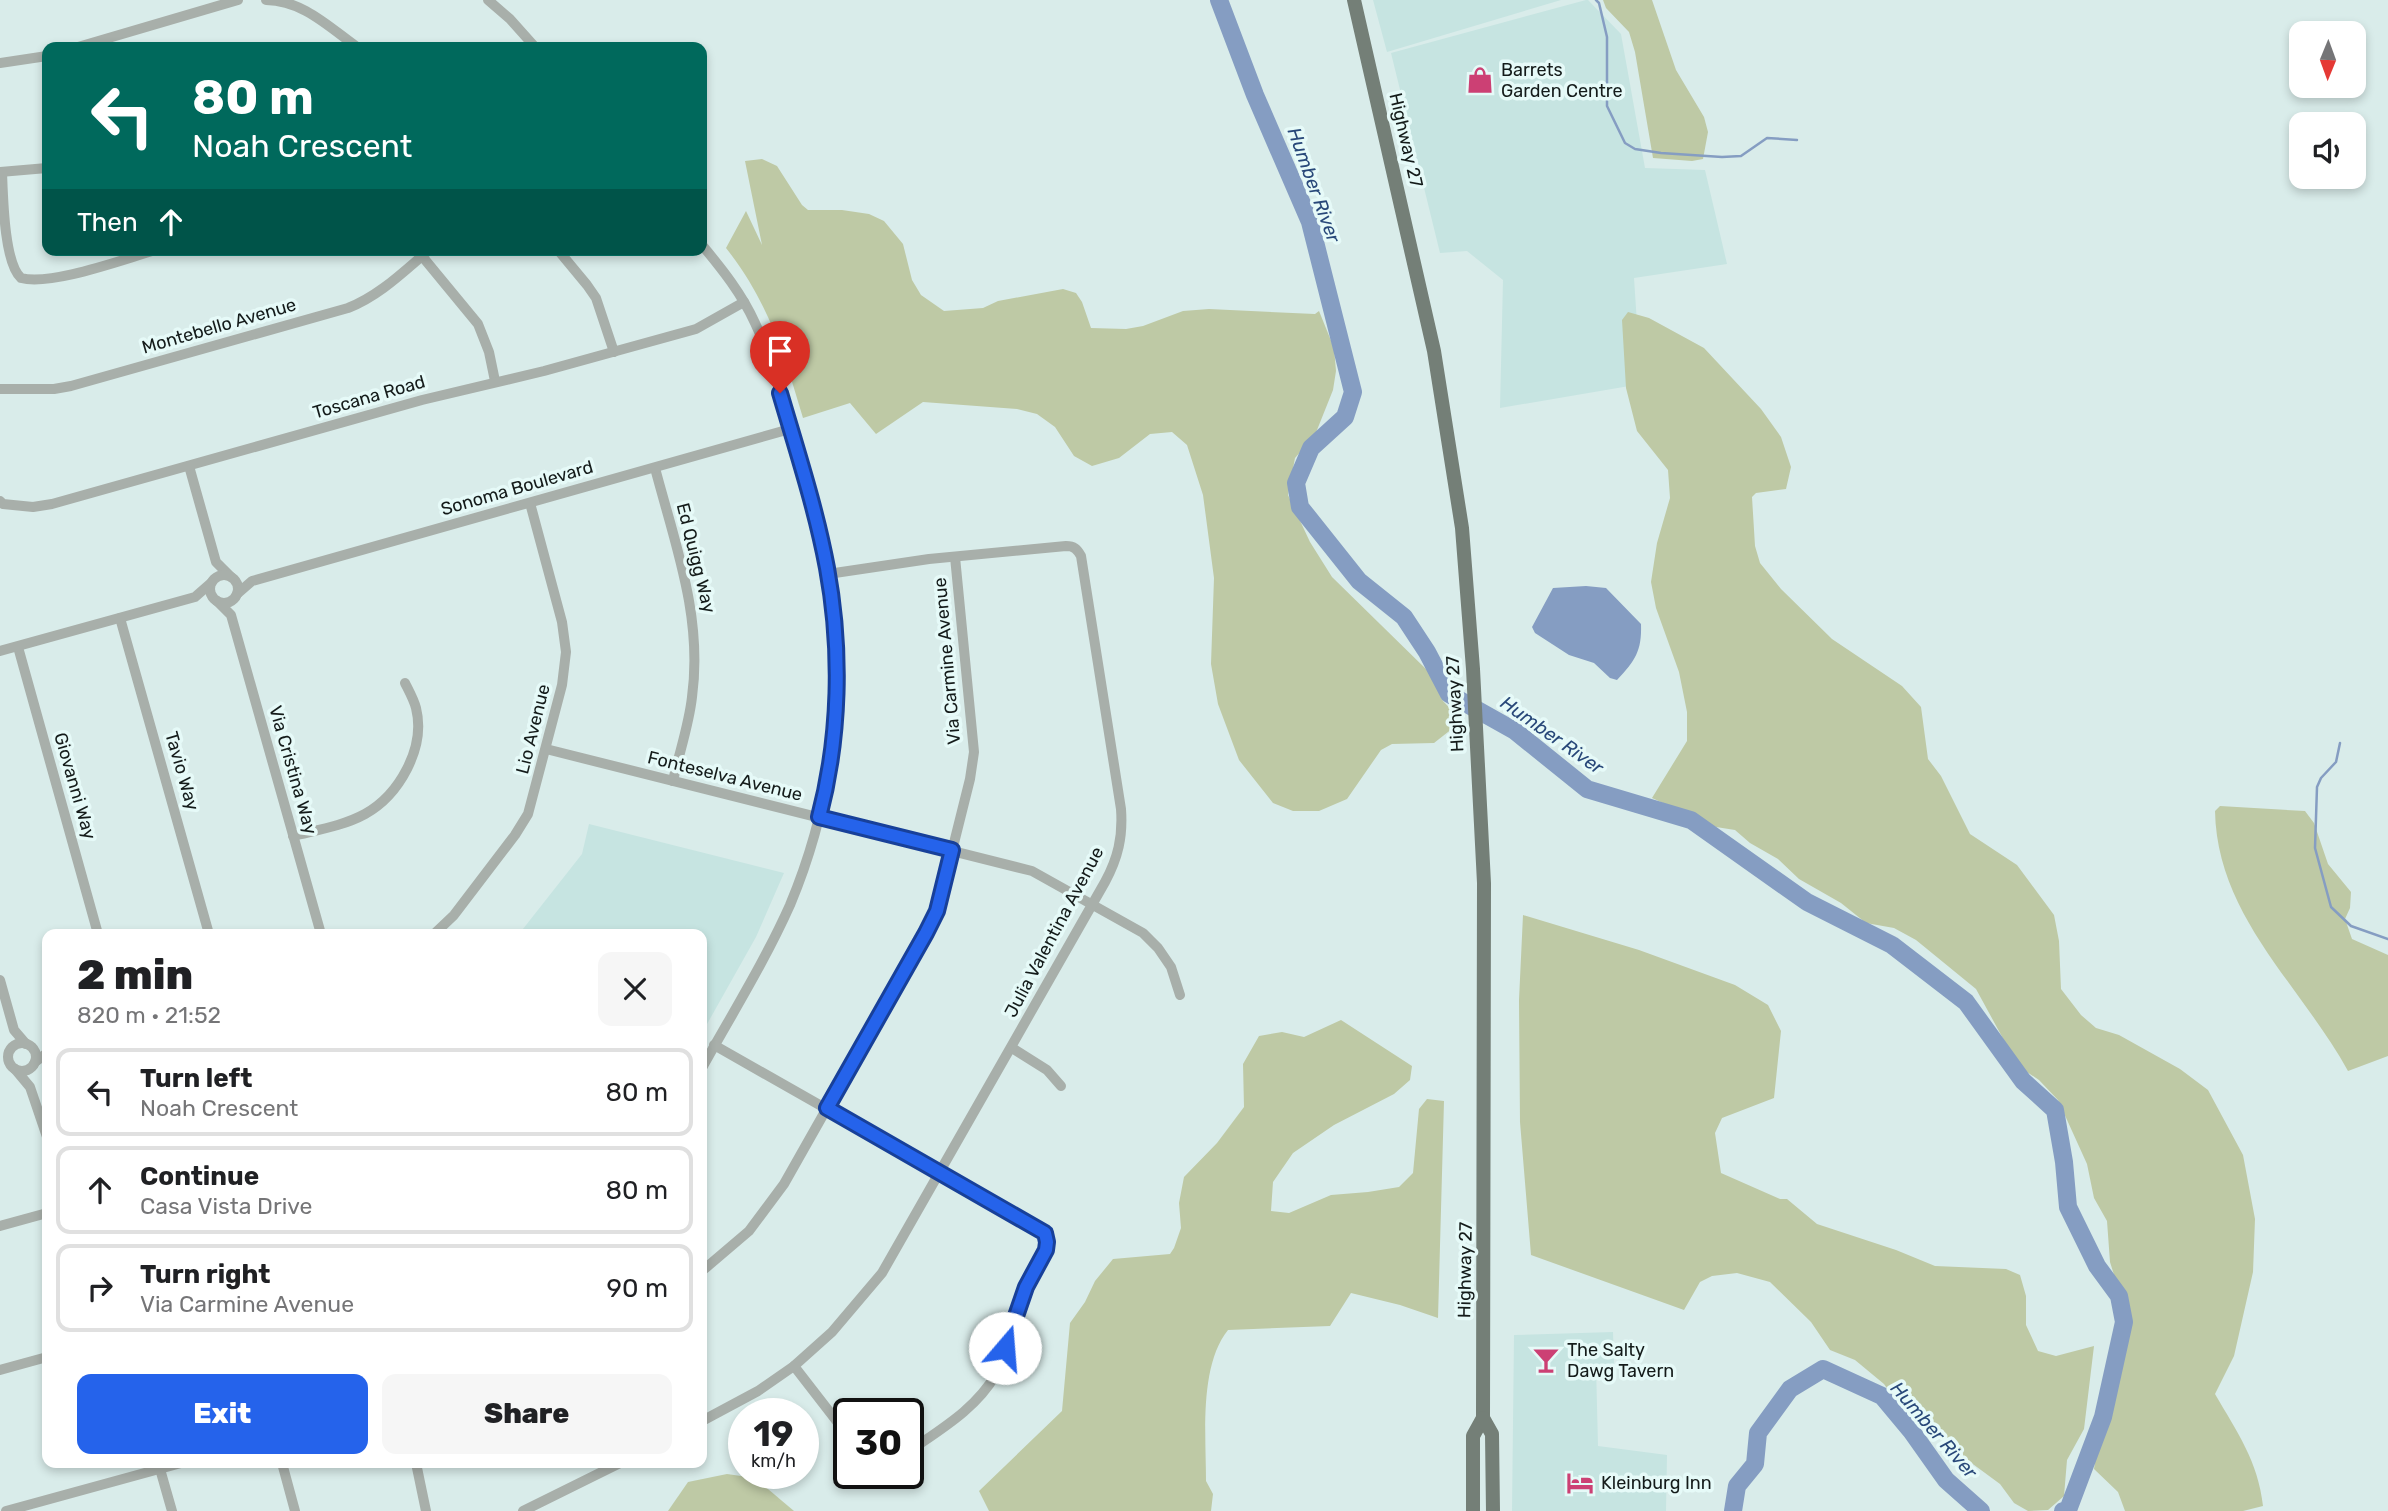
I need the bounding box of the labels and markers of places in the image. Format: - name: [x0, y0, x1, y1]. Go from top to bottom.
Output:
- place label: Barrets Garden Centre: [1501, 59, 1623, 102]
- shop icon: Barrets Garden Centre: [1465, 65, 1495, 95]
- pin: [750, 321, 810, 393]
- place label: The Salty Dawg Tavern: [1567, 1339, 1674, 1382]
- bar icon: The Salty Dawg Tavern: [1531, 1345, 1561, 1375]
- hotel icon: Kleinburg Inn: [1565, 1468, 1595, 1498]
- place label: Kleinburg Inn: [1601, 1472, 1712, 1494]

